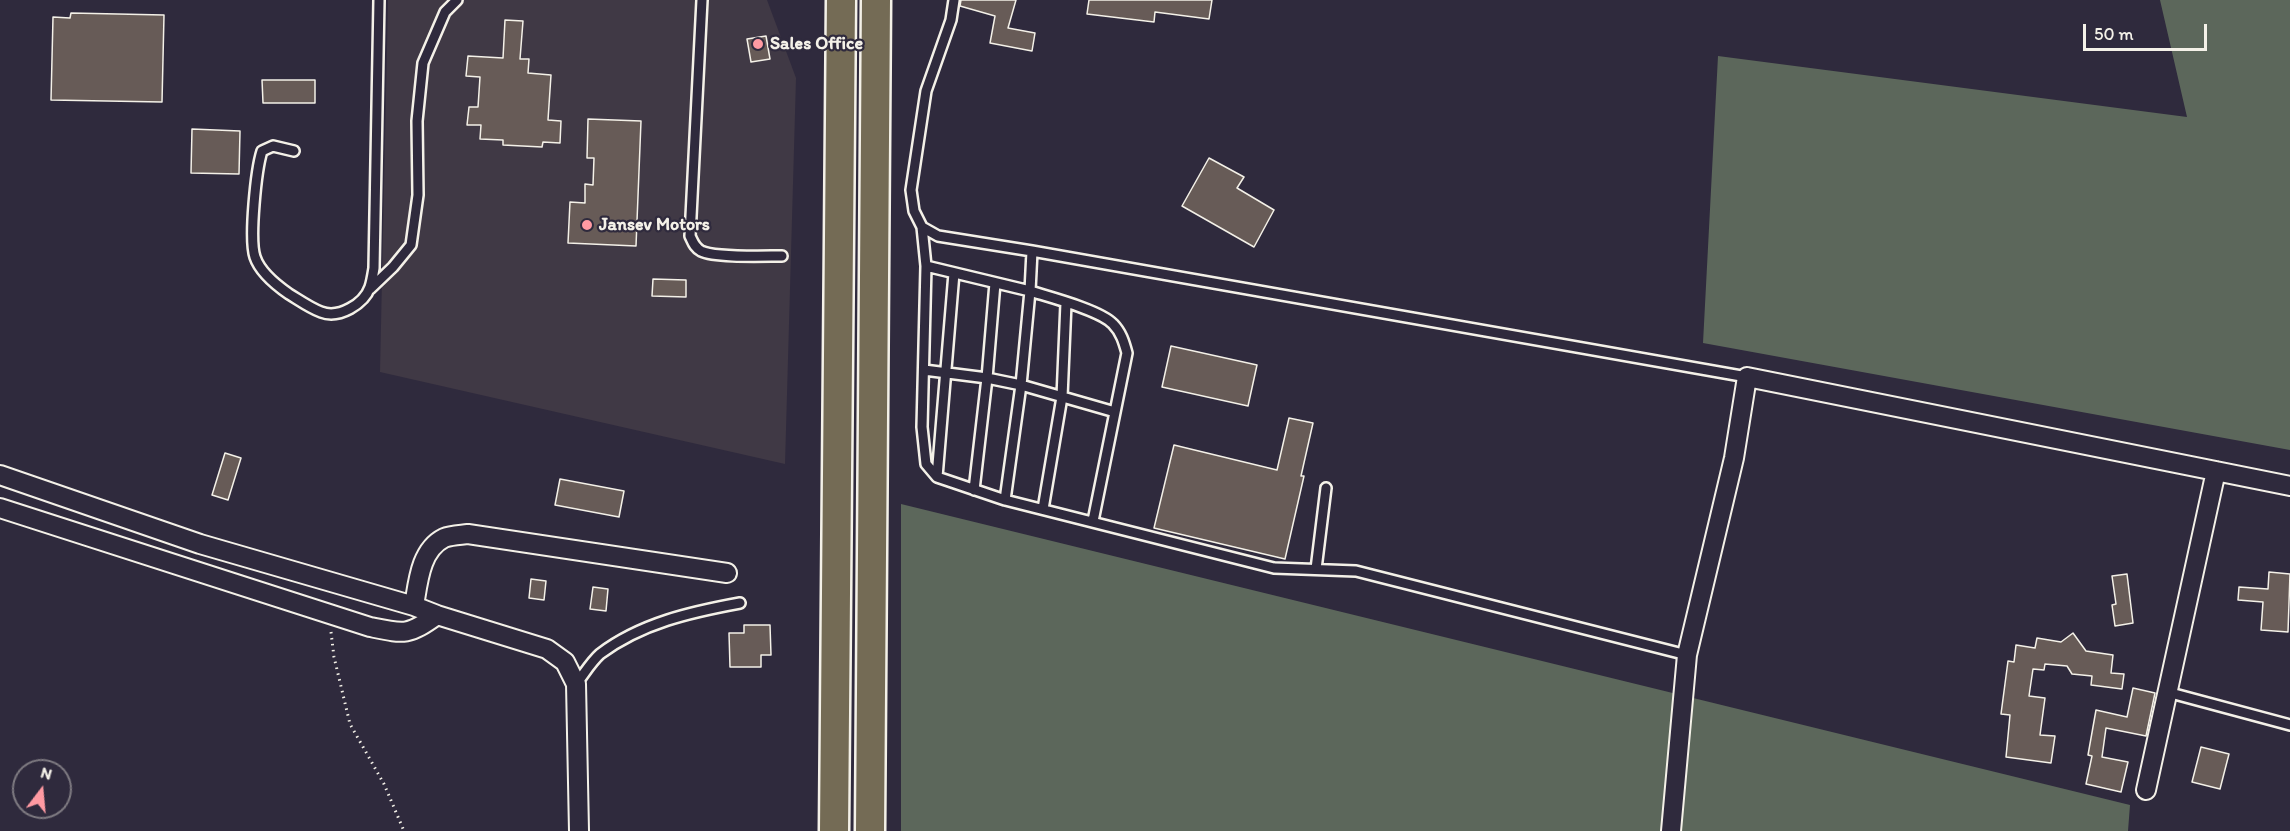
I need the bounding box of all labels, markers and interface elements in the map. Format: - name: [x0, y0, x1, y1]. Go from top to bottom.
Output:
- scale bar: [2086, 12, 2210, 50]
- text: 50 m: [2094, 23, 2134, 45]
- place label: Sales Office: [770, 33, 863, 55]
- marker: Sales Office: [751, 37, 765, 51]
- place label: Jansev Motors: [599, 214, 710, 236]
- marker: Jansev Motors: [580, 218, 594, 232]
- north arrow: [12, 759, 72, 819]
- text: N: [39, 763, 54, 784]

